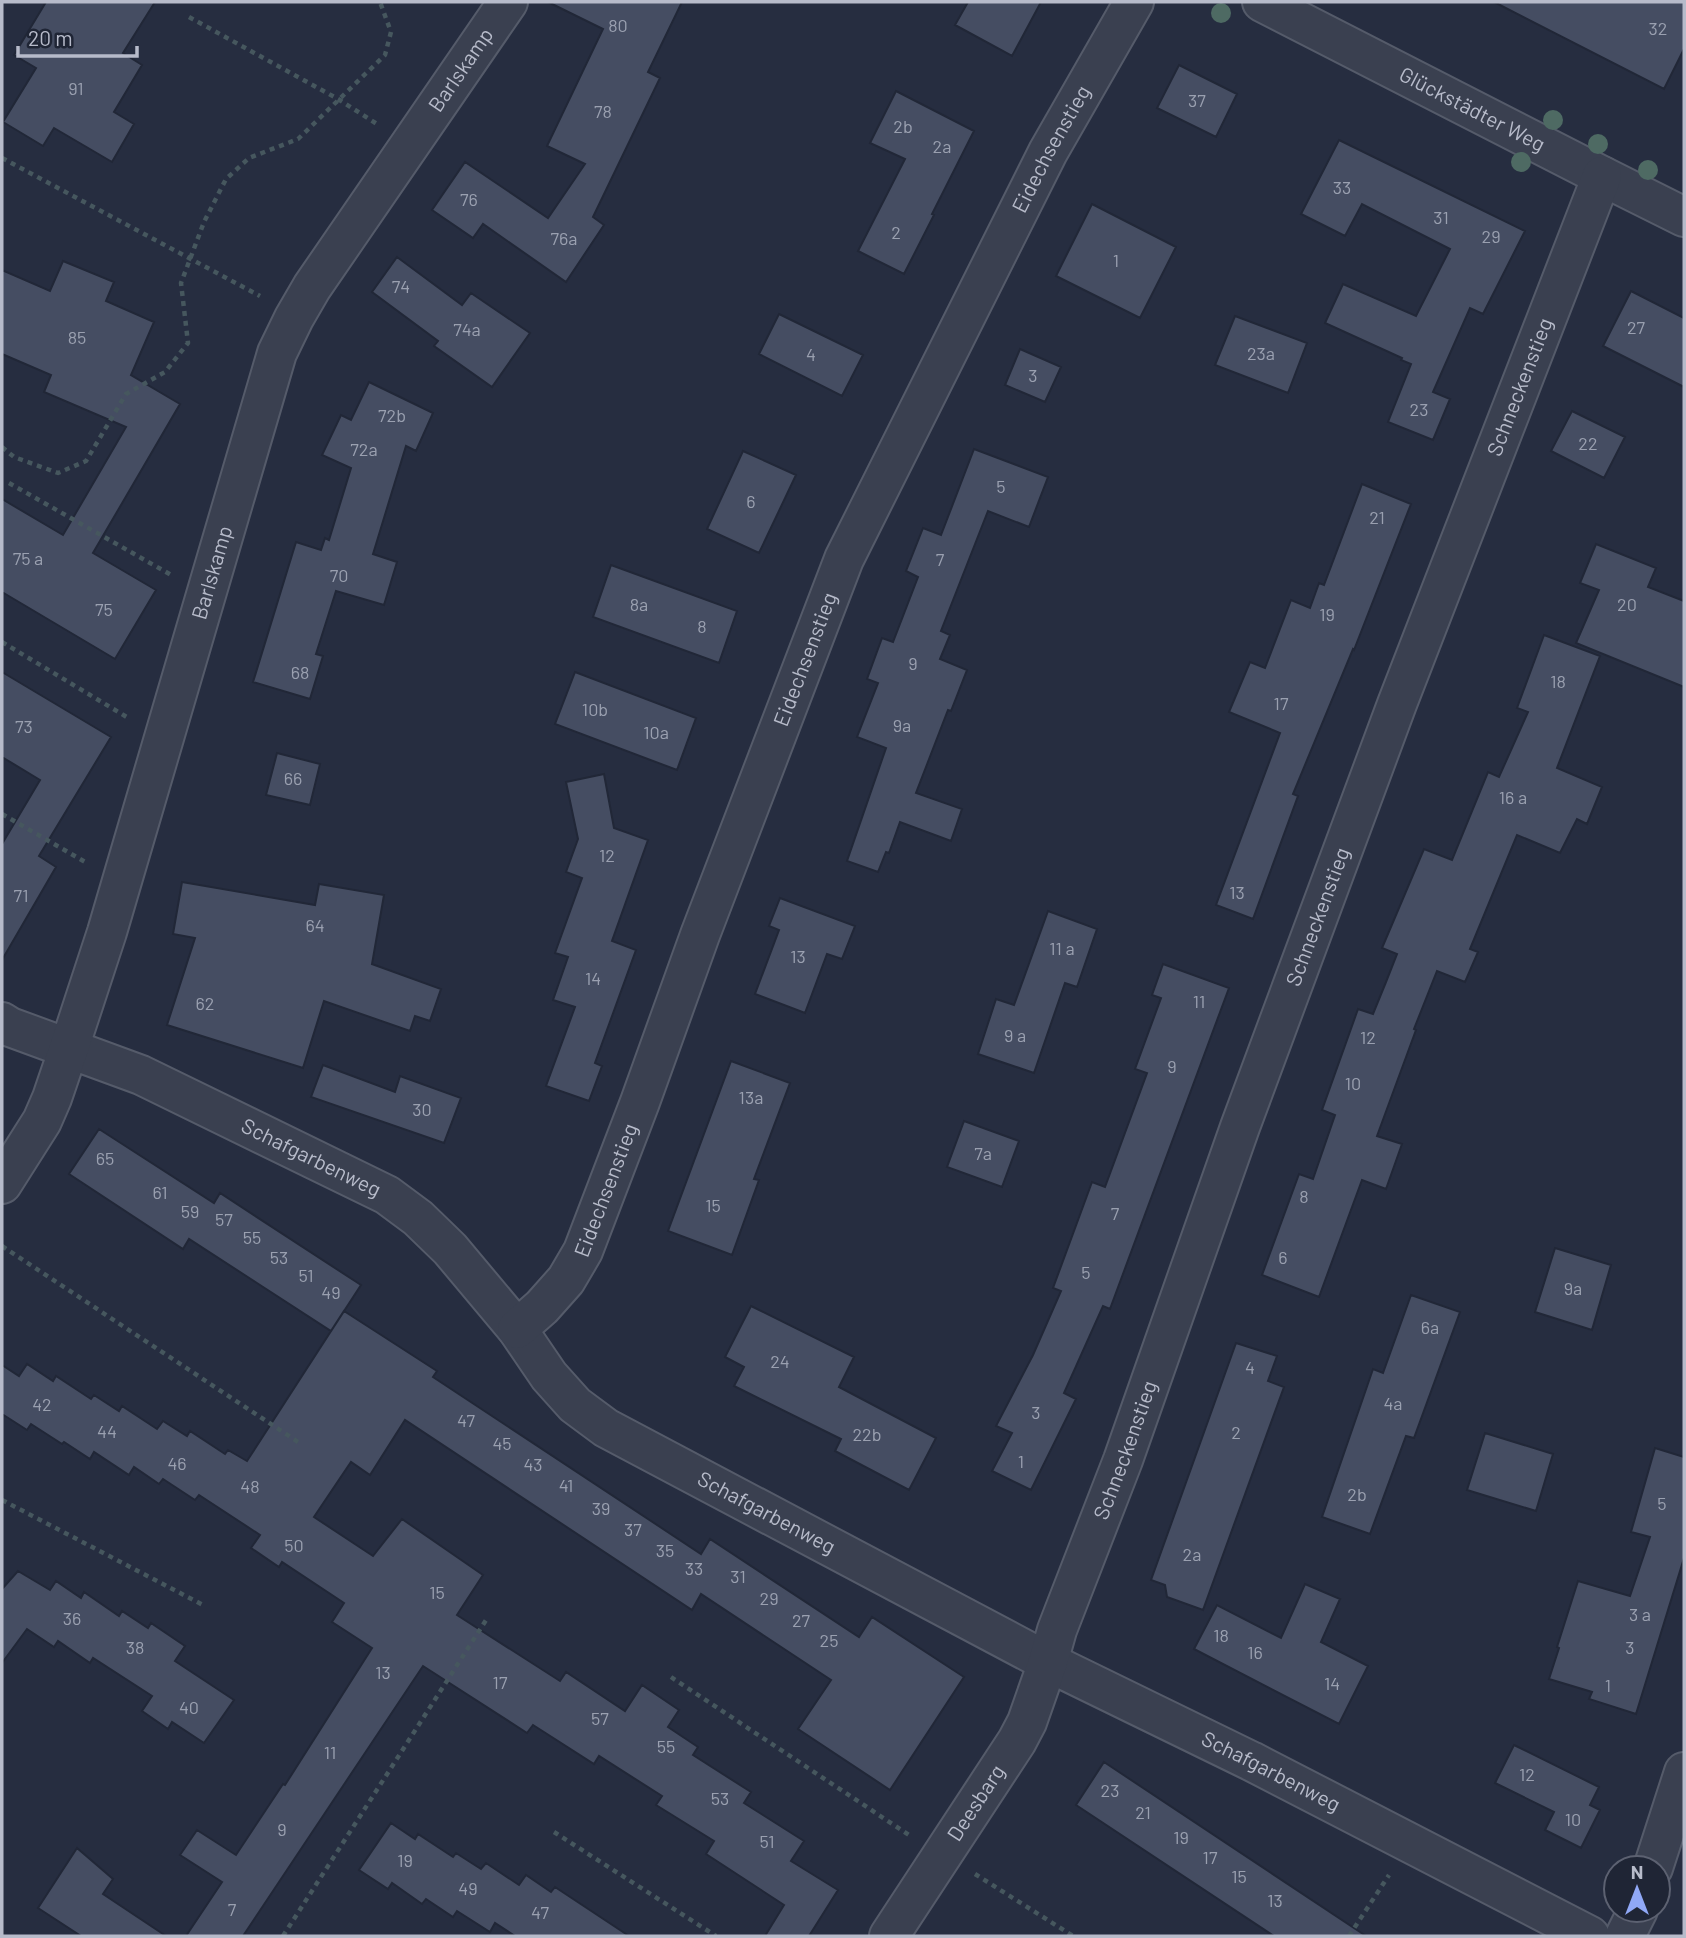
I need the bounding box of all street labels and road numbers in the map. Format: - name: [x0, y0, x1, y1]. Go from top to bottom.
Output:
- street label: Barlskamp: [422, 22, 498, 116]
- street label: Glückstädter Weg: [1396, 60, 1550, 156]
- street label: Eidechsenstieg: [1006, 80, 1095, 216]
- street label: Schneckenstieg: [1481, 314, 1557, 459]
- street label: Barlskamp: [185, 523, 237, 622]
- street label: Eidechsenstieg: [767, 589, 841, 729]
- street label: Schneckenstieg: [1279, 844, 1354, 989]
- street label: Schafgarbenweg: [238, 1112, 385, 1201]
- street label: Eidechsenstieg: [568, 1119, 642, 1260]
- street label: Schneckenstieg: [1087, 1377, 1161, 1523]
- street label: Schafgarbenweg: [694, 1465, 840, 1558]
- street label: Schafgarbenweg: [1198, 1725, 1345, 1816]
- street label: Deesbarg: [941, 1759, 1009, 1845]

